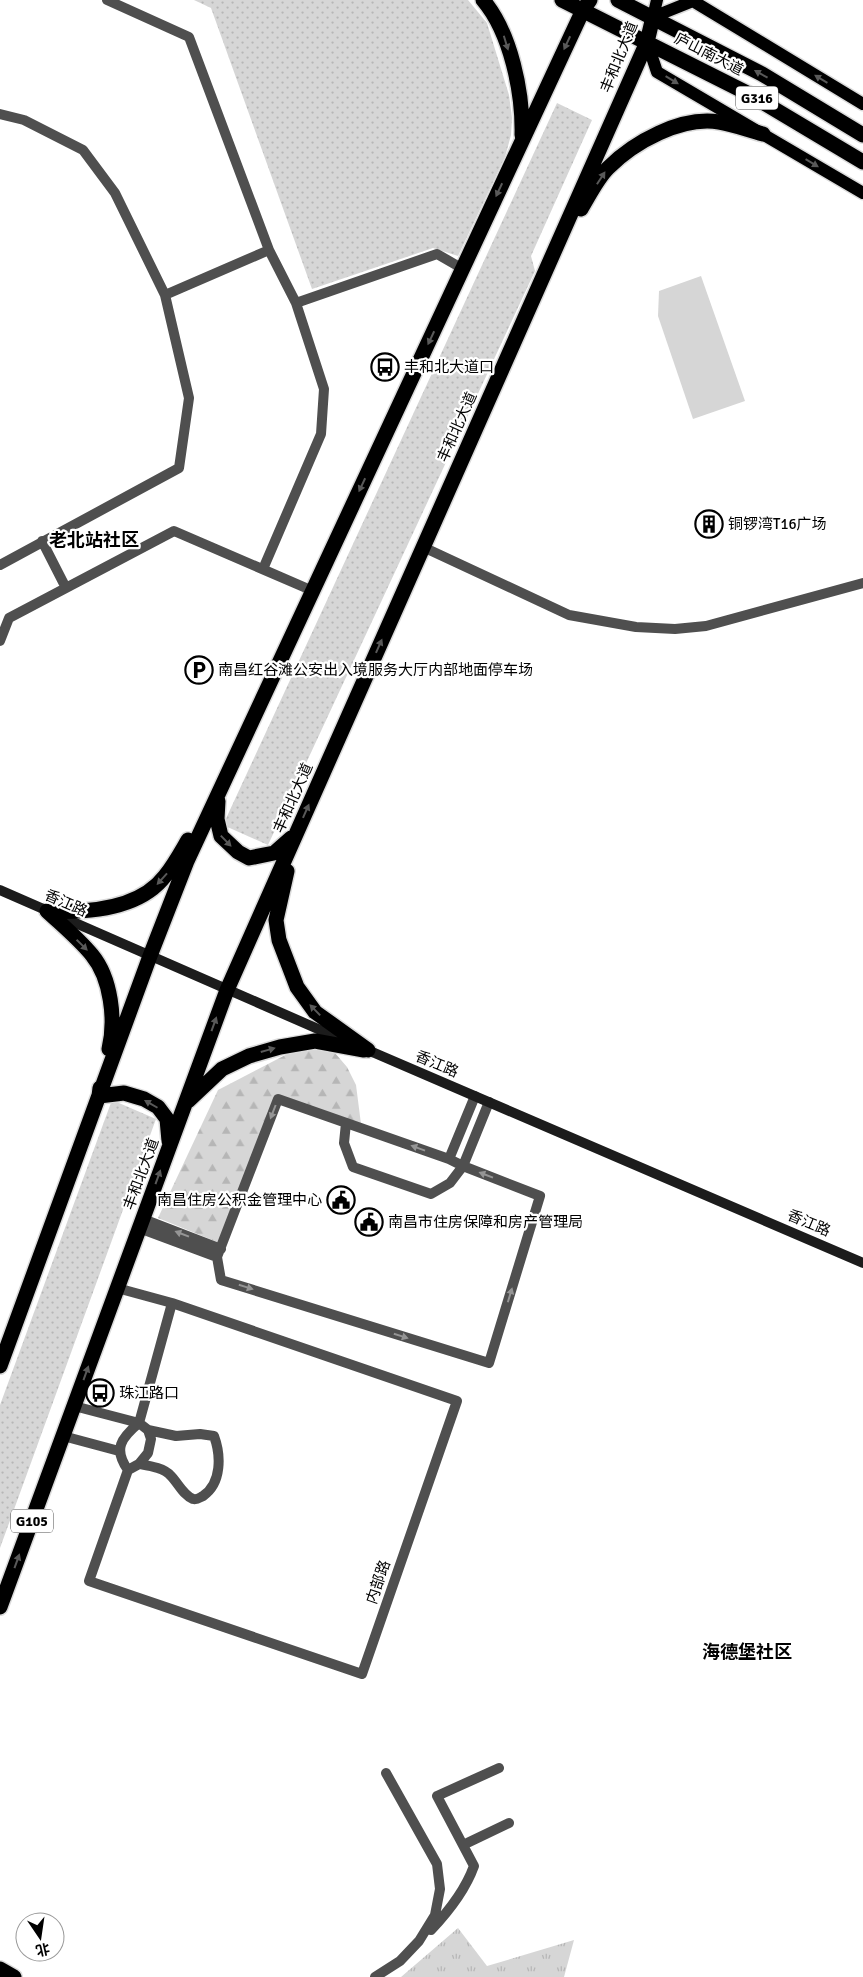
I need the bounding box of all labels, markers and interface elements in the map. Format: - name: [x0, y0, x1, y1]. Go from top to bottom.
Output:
- street label: 丰和北大道: [597, 19, 641, 95]
- street label: 庐山南大道: [671, 29, 747, 79]
- one-way arrow: [503, 35, 510, 50]
- one-way arrow: [563, 36, 571, 50]
- one-way arrow: [754, 70, 768, 78]
- one-way arrow: [815, 74, 828, 83]
- one-way arrow: [666, 76, 679, 85]
- road number: G316: [736, 86, 778, 110]
- one-way arrow: [805, 159, 819, 168]
- one-way arrow: [596, 171, 606, 185]
- one-way arrow: [495, 183, 503, 197]
- one-way arrow: [426, 331, 434, 345]
- bus stop icon: 丰和北大道口: [370, 352, 400, 382]
- place label: 丰和北大道口: [404, 358, 494, 376]
- street label: 丰和北大道: [434, 389, 480, 465]
- one-way arrow: [358, 478, 366, 492]
- building icon: 铜锣湾T16广场: [694, 509, 724, 539]
- place label: 铜锣湾T16广场: [728, 515, 827, 533]
- district label: 老北站社区: [49, 529, 139, 551]
- one-way arrow: [376, 639, 384, 653]
- parking icon: 南昌红谷滩公安出入境服务大厅内部地面停车场: [184, 655, 214, 685]
- place label: 南昌红谷滩公安出入境服务大厅内部地面停车场: [218, 661, 533, 679]
- street label: 丰和北大道: [270, 760, 316, 836]
- one-way arrow: [303, 804, 311, 818]
- one-way arrow: [220, 834, 232, 846]
- one-way arrow: [156, 872, 167, 885]
- street label: 香江路: [42, 886, 90, 920]
- one-way arrow: [76, 939, 88, 951]
- one-way arrow: [309, 1004, 321, 1016]
- one-way arrow: [210, 1016, 218, 1031]
- one-way arrow: [261, 1046, 276, 1054]
- street label: 香江路: [413, 1047, 461, 1081]
- one-way arrow: [144, 1099, 157, 1108]
- one-way arrow: [269, 1105, 276, 1120]
- street label: 丰和北大道: [120, 1136, 162, 1212]
- one-way arrow: [410, 1144, 425, 1152]
- one-way arrow: [154, 1169, 162, 1184]
- one-way arrow: [479, 1170, 493, 1178]
- public building icon: 南昌住房公积金管理中心: [326, 1185, 356, 1215]
- place label: 南昌住房公积金管理中心: [157, 1191, 322, 1209]
- street label: 香江路: [785, 1206, 833, 1240]
- public building icon: 南昌市住房保障和房产管理局: [354, 1207, 384, 1237]
- place label: 南昌市住房保障和房产管理局: [388, 1213, 583, 1231]
- one-way arrow: [174, 1230, 189, 1237]
- one-way arrow: [239, 1284, 254, 1292]
- one-way arrow: [506, 1288, 514, 1303]
- one-way arrow: [394, 1332, 409, 1340]
- one-way arrow: [83, 1366, 90, 1381]
- bus stop icon: 珠江路口: [85, 1378, 115, 1408]
- place label: 珠江路口: [119, 1384, 179, 1402]
- road number: G105: [11, 1510, 53, 1532]
- one-way arrow: [13, 1553, 21, 1568]
- street label: 内部路: [362, 1558, 394, 1606]
- district label: 海德堡社区: [702, 1641, 792, 1663]
- north arrow: [15, 1912, 65, 1962]
- text: 北: [34, 1939, 52, 1959]

